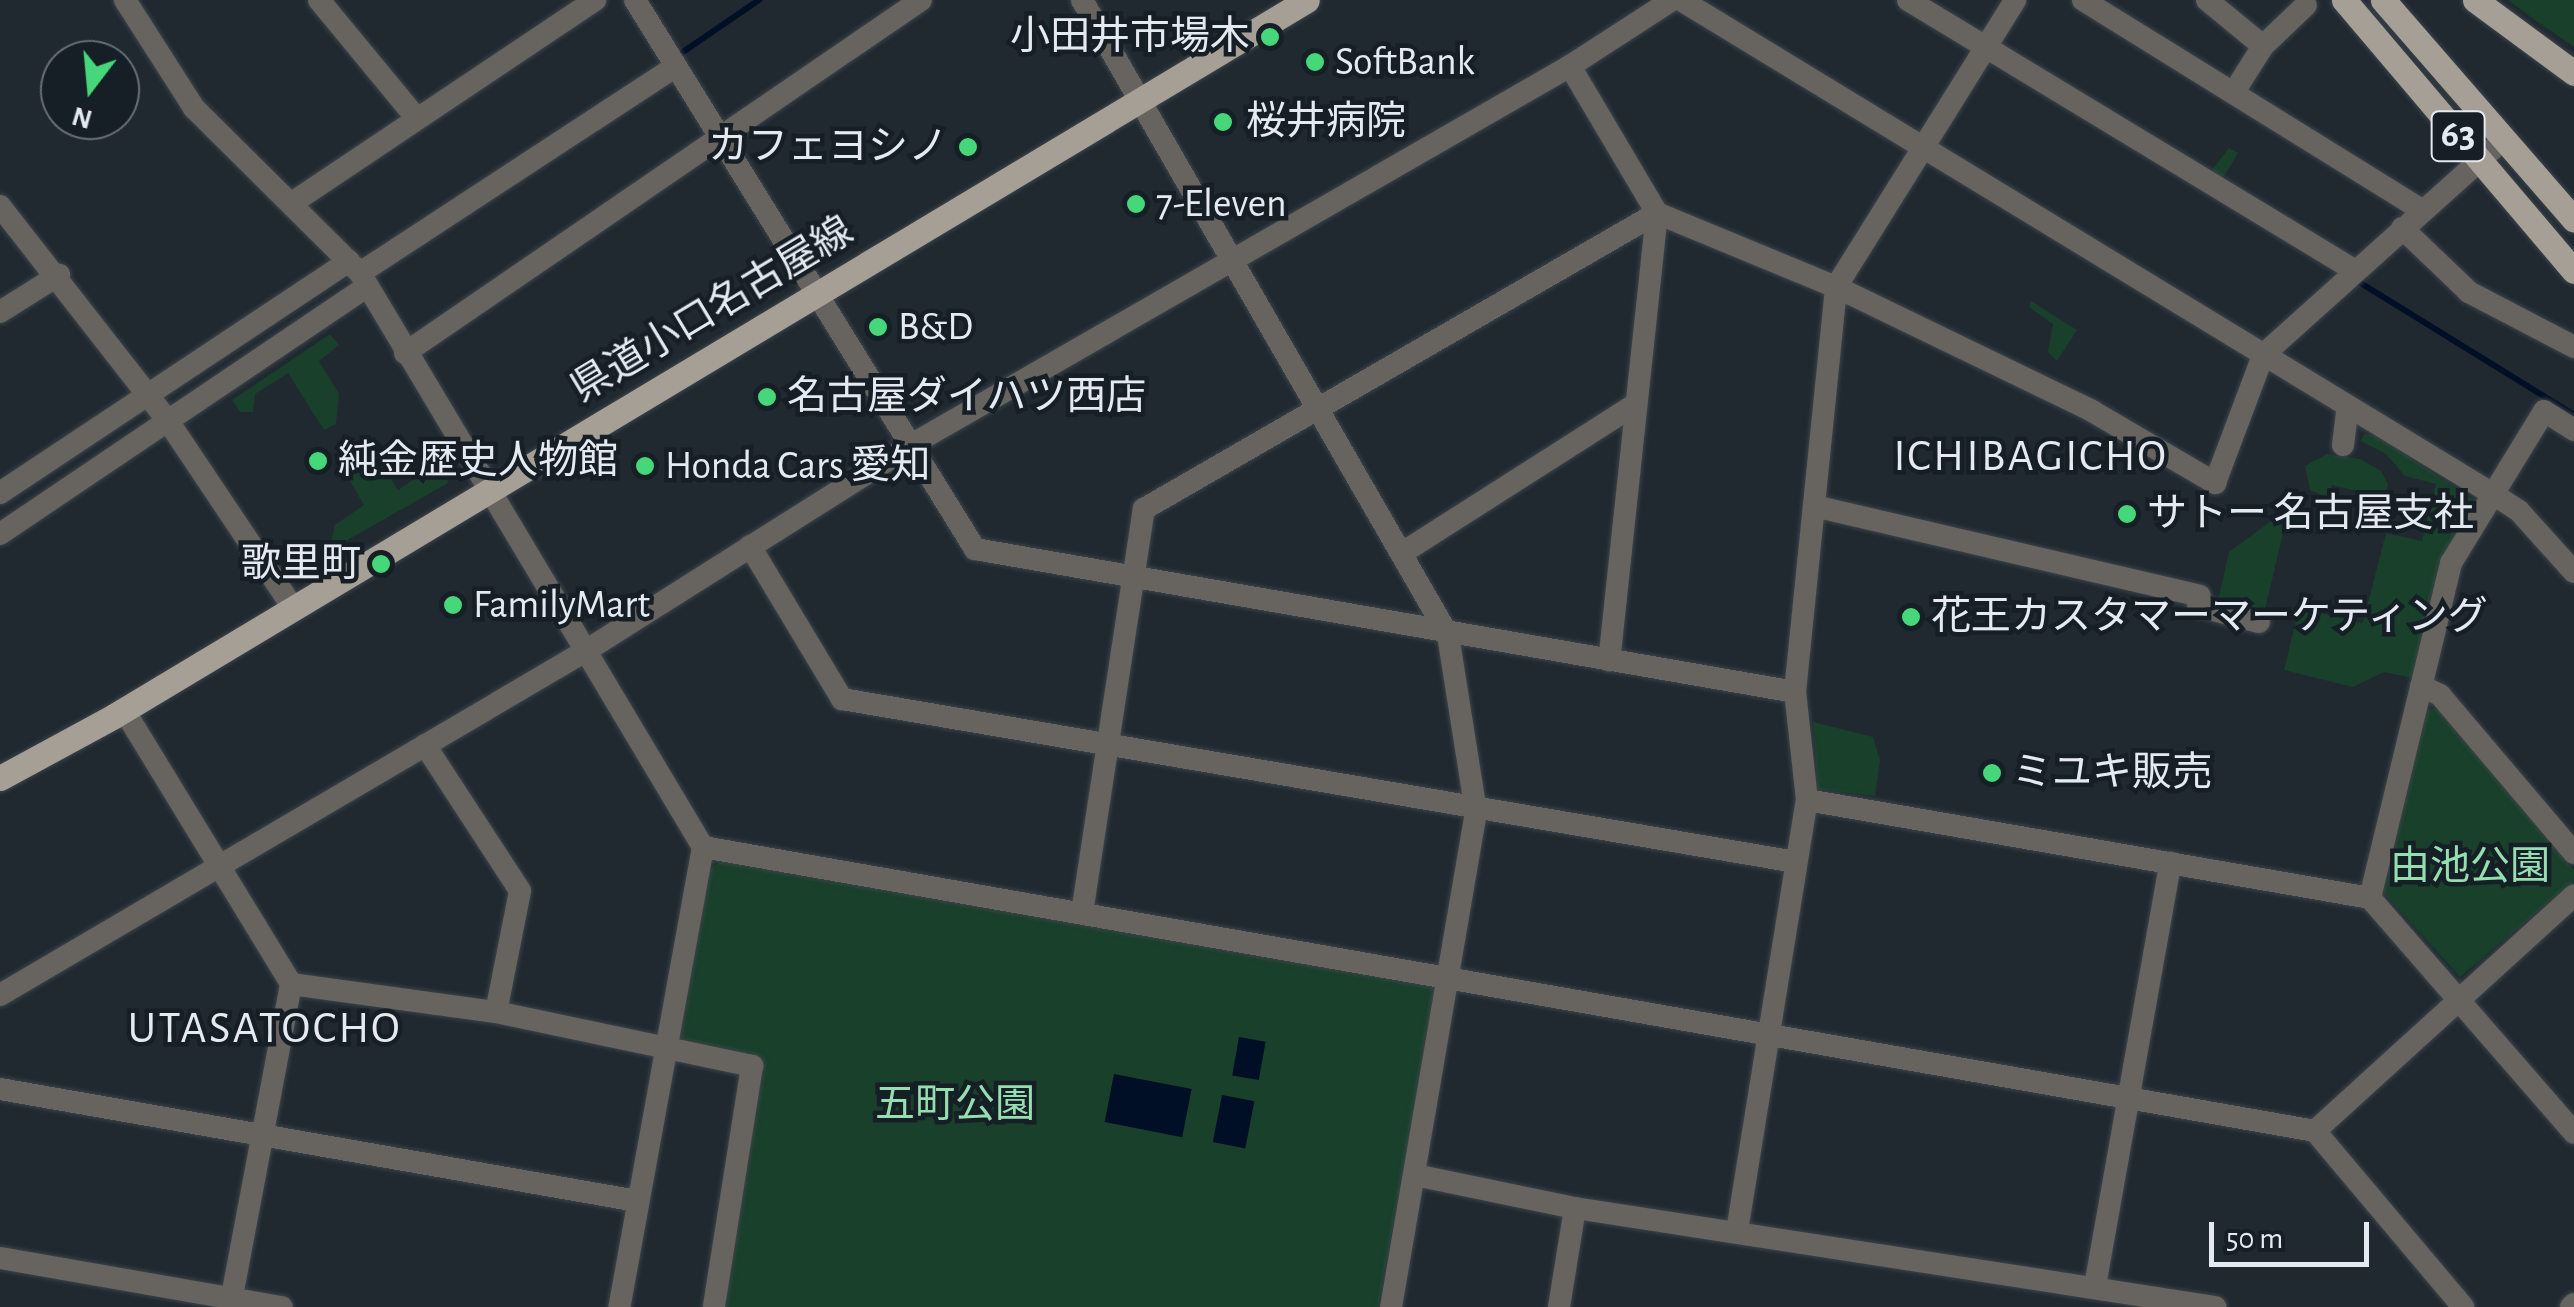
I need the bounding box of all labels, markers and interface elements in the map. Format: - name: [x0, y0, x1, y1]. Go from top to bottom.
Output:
- place label: 小田井市場木: [1010, 13, 1250, 61]
- marker: 小田井市場木: [1259, 26, 1281, 48]
- place label: SoftBank: [1335, 38, 1475, 86]
- north arrow: [40, 40, 140, 140]
- marker: SoftBank: [1304, 51, 1326, 73]
- place label: 桜井病院: [1246, 98, 1406, 146]
- text: N: [69, 101, 95, 133]
- road number: 63: [2430, 103, 2486, 169]
- marker: 桜井病院: [1210, 109, 1236, 135]
- place label: カフェヨシノ: [708, 123, 948, 171]
- marker: カフェヨシノ: [957, 136, 979, 158]
- place label: 7-Eleven: [1156, 180, 1287, 228]
- marker: 7-Eleven: [1125, 193, 1147, 215]
- street label: 県道小口名古屋線: [562, 207, 862, 413]
- place label: B&D: [898, 303, 973, 351]
- marker: B&D: [867, 316, 889, 338]
- place label: 名古屋ダイハツ西店: [787, 373, 1147, 421]
- marker: 名古屋ダイハツ西店: [756, 386, 778, 408]
- district label: ICHIBAGICHO: [1894, 430, 2168, 484]
- place label: 純金歴史人物館: [338, 437, 618, 485]
- place label: Honda Cars 愛知: [665, 442, 930, 490]
- marker: 純金歴史人物館: [307, 450, 329, 472]
- marker: Honda Cars 愛知: [634, 455, 656, 477]
- place label: サトー 名古屋支社: [2147, 490, 2474, 538]
- marker: サトー 名古屋支社: [2116, 503, 2138, 525]
- place label: 歌里町: [241, 540, 361, 588]
- marker: 歌里町: [370, 553, 392, 575]
- place label: FamilyMart: [473, 581, 650, 629]
- place label: 花王カスタマーマーケティング: [1931, 593, 2491, 641]
- marker: FamilyMart: [442, 594, 464, 616]
- marker: 花王カスタマーマーケティング: [1900, 606, 1922, 628]
- place label: ミユキ販売: [2012, 749, 2212, 797]
- marker: ミユキ販売: [1981, 762, 2003, 784]
- park label: 由池公園: [2390, 843, 2550, 891]
- district label: UTASATOCHO: [128, 1002, 402, 1056]
- park label: 五町公園: [875, 1081, 1035, 1129]
- scale bar: [2214, 1202, 2374, 1264]
- text: 50 m: [2226, 1224, 2283, 1254]

